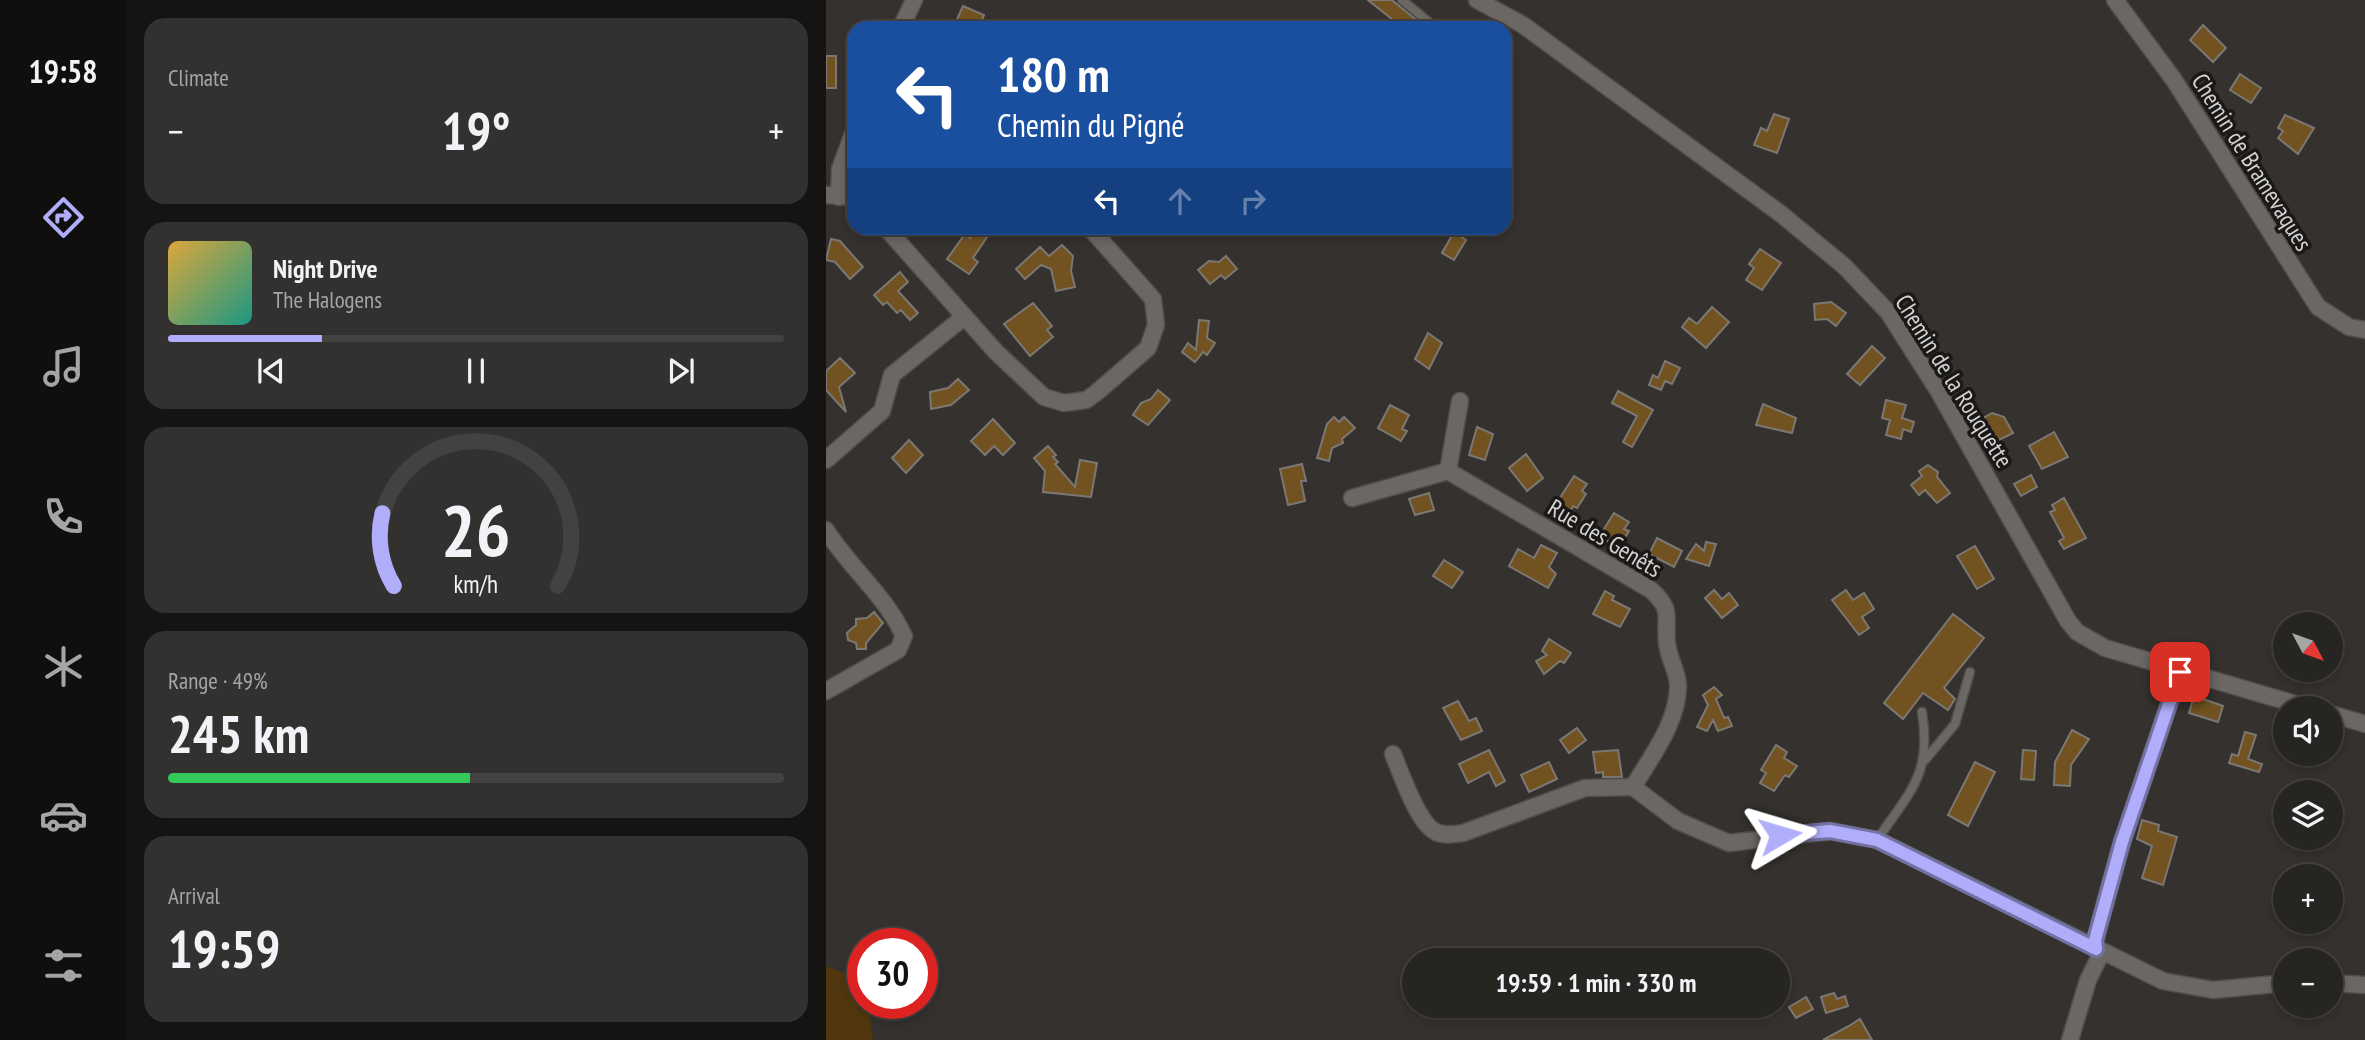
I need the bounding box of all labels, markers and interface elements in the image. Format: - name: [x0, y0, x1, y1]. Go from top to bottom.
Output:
- text: 180 m: [997, 42, 1110, 106]
- icon: left: [882, 49, 973, 140]
- text: 19:58: [28, 50, 98, 92]
- text: Climate: [168, 63, 229, 92]
- street label: Chemin de Bramevaques: [2185, 67, 2319, 257]
- text: 19°: [442, 97, 510, 164]
- text: Chemin du Pigné: [997, 104, 1185, 146]
- text: −: [168, 106, 184, 155]
- text: +: [768, 106, 784, 155]
- icon: left: [1088, 182, 1126, 220]
- icon: ahead: [1161, 182, 1199, 220]
- icon: right: [1234, 182, 1272, 220]
- icon: directions: [39, 193, 88, 242]
- text: Night Drive: [273, 252, 378, 285]
- text: The Halogens: [273, 285, 382, 314]
- street label: Chemin de la Rouquette: [1888, 289, 2020, 473]
- icon: music: [39, 342, 88, 391]
- icon: previous: [252, 352, 290, 390]
- icon: pause: [457, 352, 495, 390]
- icon: next: [662, 352, 700, 390]
- text: 26: [441, 482, 511, 576]
- icon: phone: [39, 492, 88, 541]
- street label: Rue des Genêts: [1542, 492, 1668, 584]
- text: km/h: [454, 568, 498, 600]
- north arrow: [2273, 612, 2343, 682]
- map controls: [2273, 612, 2343, 1018]
- icon: climate: [39, 642, 88, 691]
- pin: [2150, 642, 2210, 702]
- icon: arrive: [2161, 653, 2199, 691]
- text: Range · 49%: [168, 666, 268, 695]
- button: sound: [2273, 696, 2343, 766]
- text: 245 km: [168, 700, 309, 767]
- button: layers: [2273, 780, 2343, 850]
- icon: car: [39, 791, 88, 840]
- position arrow: [1743, 798, 1817, 872]
- button: +: [2273, 864, 2343, 934]
- text: Arrival: [168, 881, 220, 910]
- text: 19:59: [168, 915, 280, 982]
- speed limit sign: 30: [847, 928, 938, 1019]
- icon: filters: [39, 941, 88, 990]
- button: −: [2273, 948, 2343, 1018]
- text: 19:59 · 1 min · 330 m: [1496, 966, 1696, 999]

